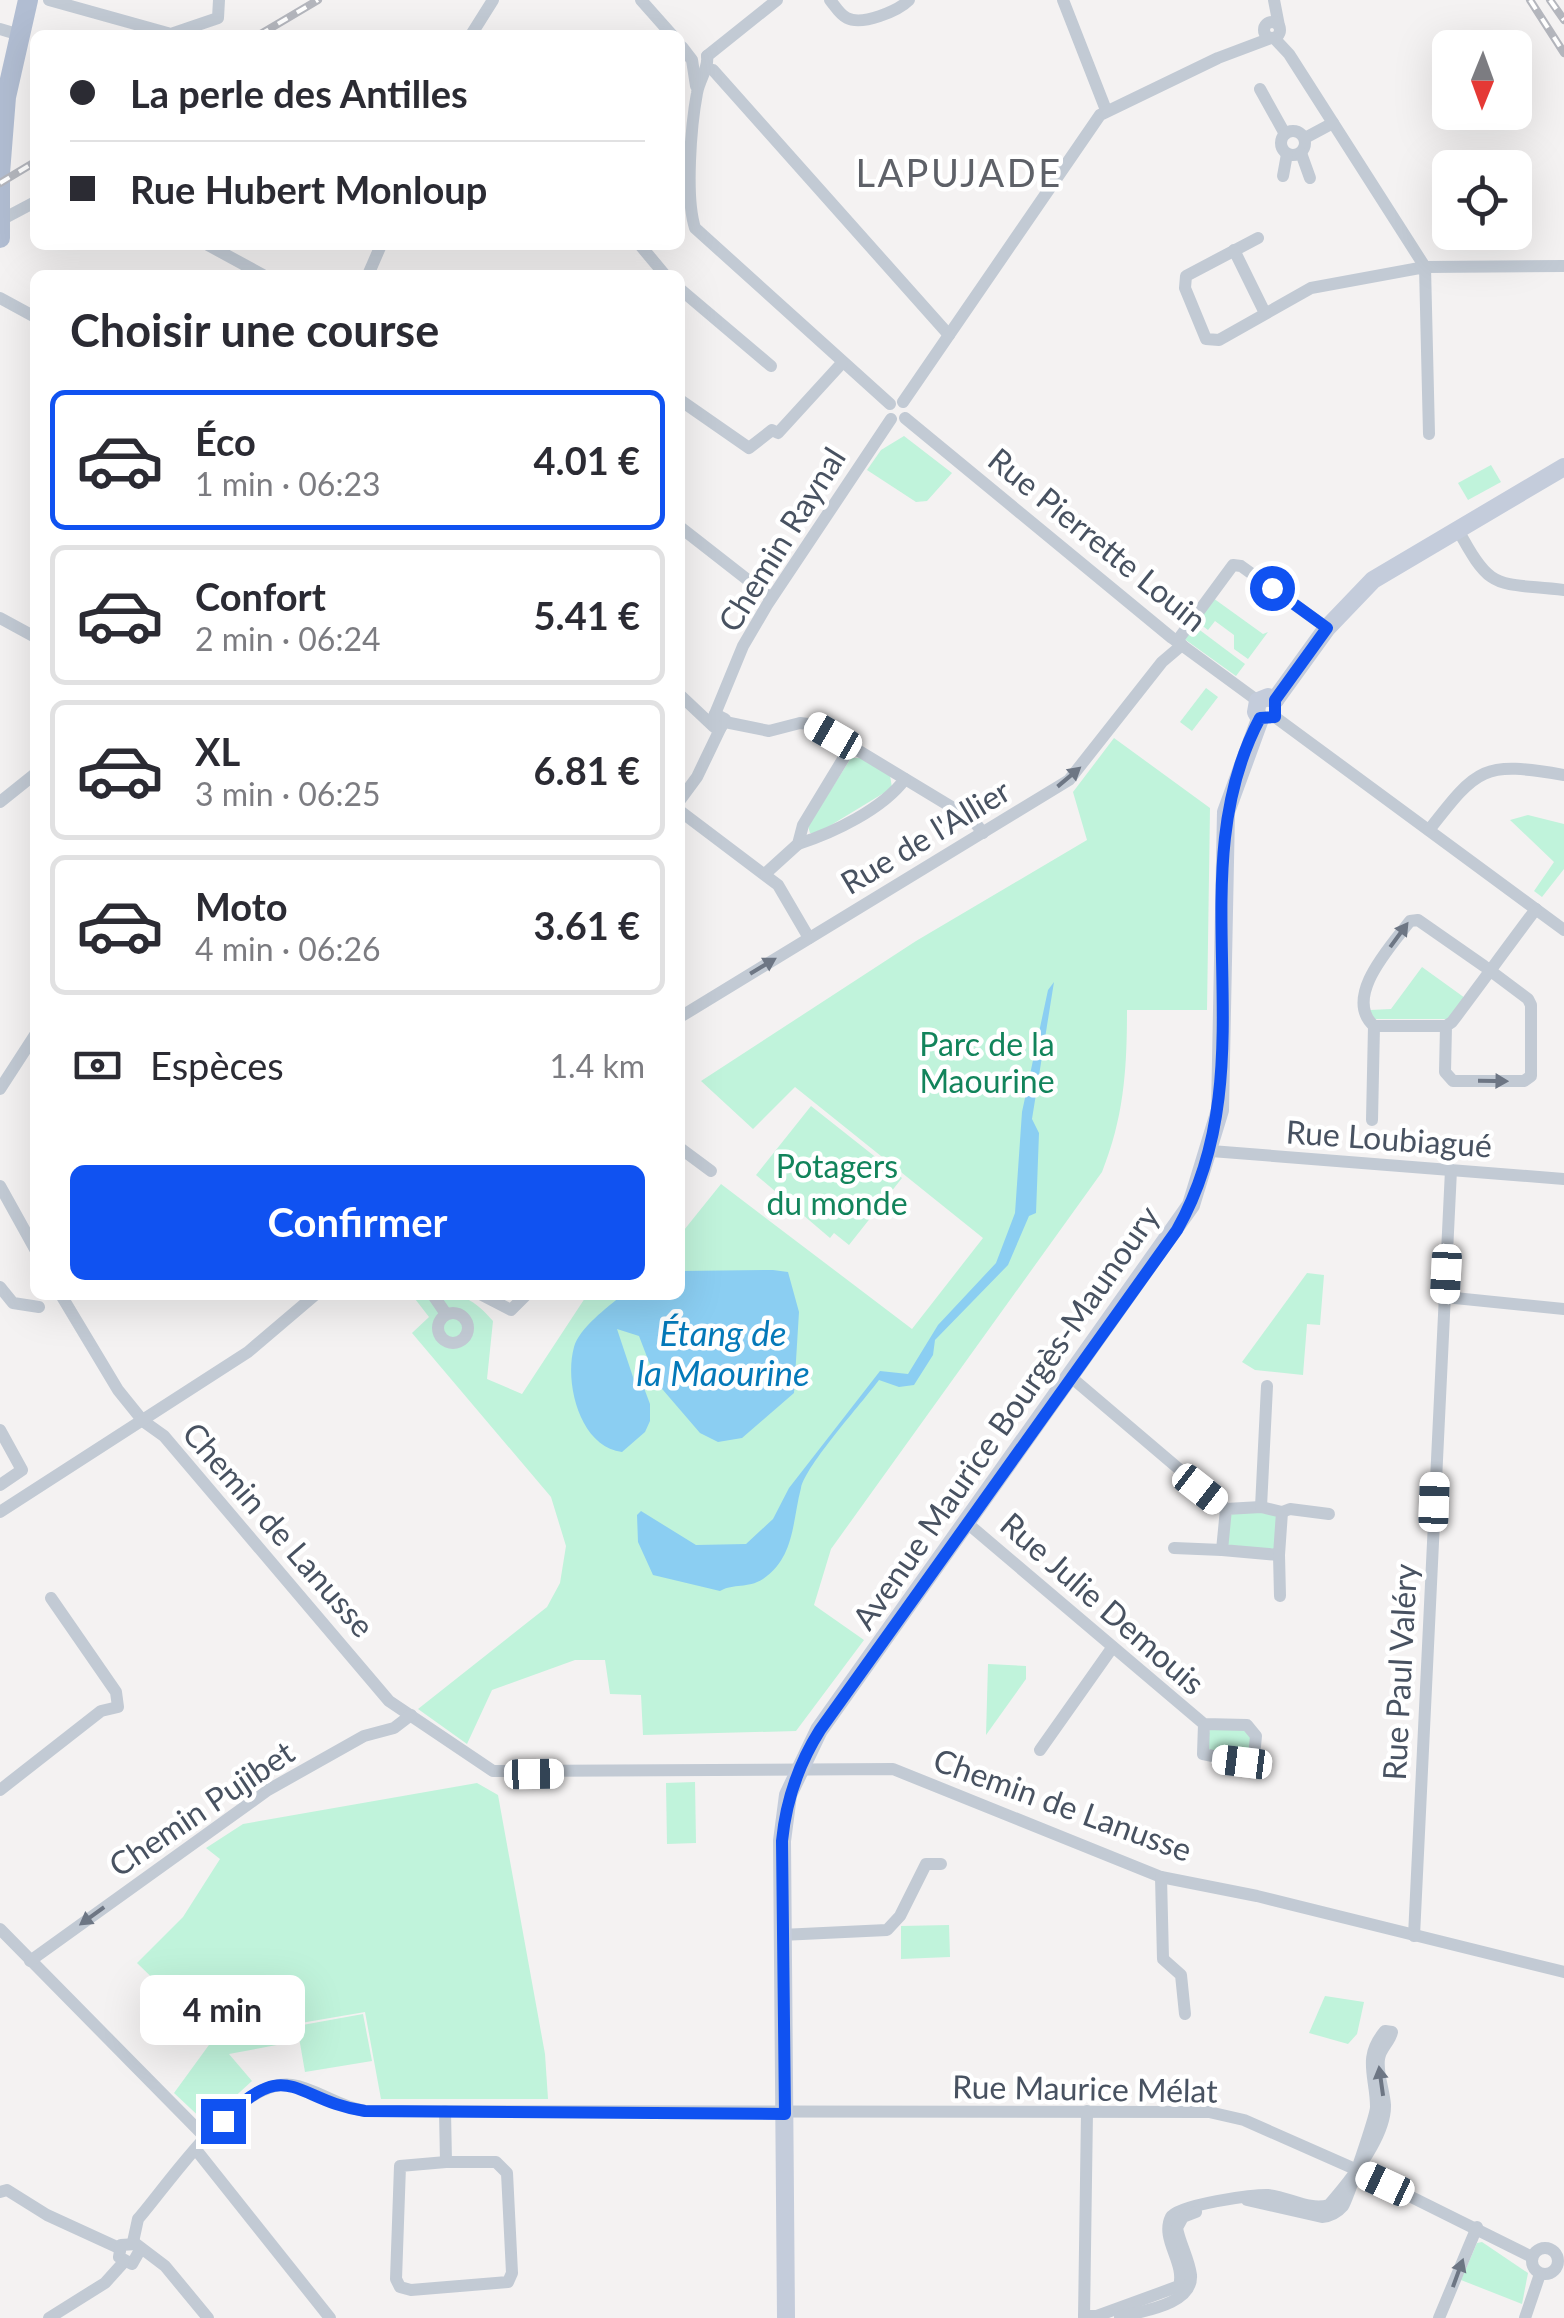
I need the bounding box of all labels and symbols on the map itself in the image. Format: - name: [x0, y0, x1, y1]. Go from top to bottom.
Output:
- north arrow: [1432, 30, 1532, 130]
- district label: LAPUJADE: [855, 149, 1063, 195]
- street label: Rue Pierrette Louin: [981, 439, 1215, 639]
- street label: Chemin Raynal: [709, 440, 853, 638]
- route start: [1250, 566, 1295, 611]
- car: [800, 708, 866, 764]
- one-way arrow: [1056, 766, 1081, 788]
- street label: Rue de l'Allier: [833, 770, 1017, 902]
- one-way arrow: [1388, 922, 1408, 949]
- one-way arrow: [749, 958, 777, 975]
- park label: Parc de la Maourine: [919, 1024, 1055, 1100]
- one-way arrow: [1477, 1073, 1509, 1089]
- street label: Rue Loubiagué: [1285, 1111, 1493, 1165]
- park label: Potagers du monde: [766, 1146, 908, 1222]
- street label: Avenue Maurice Bourgès-Maunoury: [843, 1197, 1167, 1636]
- car: [1429, 1243, 1463, 1305]
- water label: Étang de la Maourine: [636, 1311, 810, 1393]
- street label: Chemin de Lanusse: [175, 1414, 383, 1644]
- car: [1167, 1459, 1233, 1519]
- car: [1418, 1471, 1450, 1533]
- street label: Rue Julie Demouis: [993, 1504, 1213, 1702]
- street label: Rue Paul Valéry: [1374, 1562, 1424, 1781]
- street label: Chemin Pujibet: [101, 1732, 301, 1884]
- street label: Chemin de Lanusse: [929, 1739, 1197, 1869]
- car: [1210, 1743, 1274, 1781]
- car: [504, 1758, 564, 1790]
- one-way arrow: [79, 1906, 105, 1925]
- callout: 4 min: [140, 1976, 306, 2046]
- one-way arrow: [1373, 2064, 1389, 2096]
- street label: Rue Maurice Mélat: [952, 2066, 1219, 2110]
- route end: [201, 2099, 246, 2144]
- car: [1351, 2158, 1419, 2210]
- one-way arrow: [1451, 2257, 1466, 2287]

